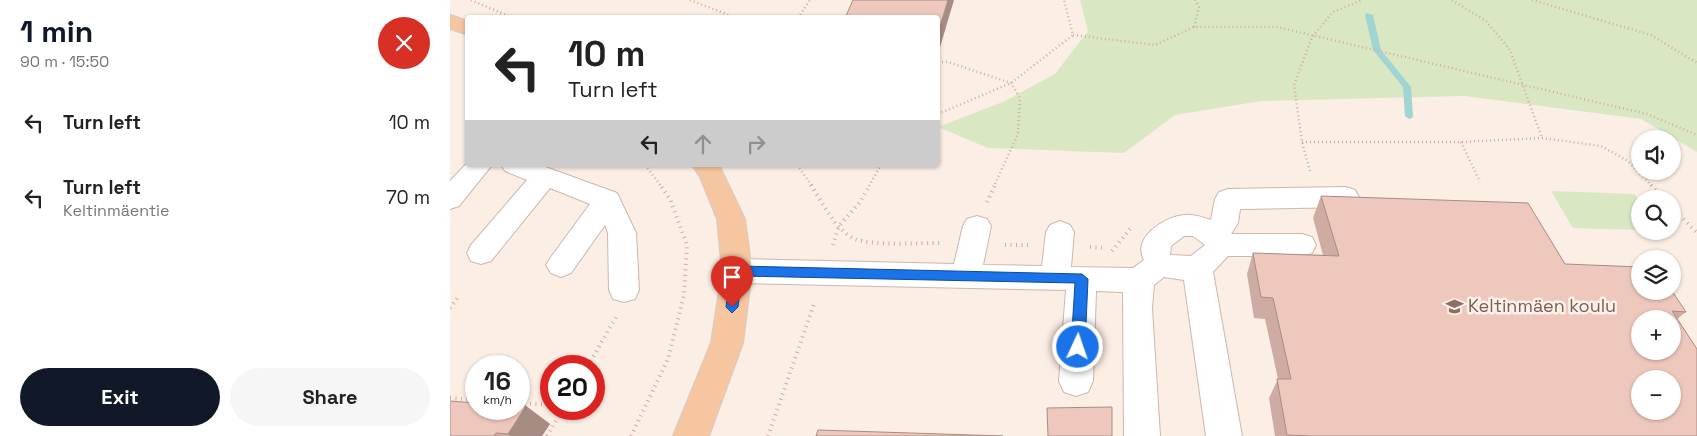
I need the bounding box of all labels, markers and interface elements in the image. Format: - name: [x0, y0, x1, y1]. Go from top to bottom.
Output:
- text: 1 min: [20, 12, 93, 51]
- button: close: [378, 17, 430, 69]
- text: 10 m: [568, 32, 645, 76]
- icon: left: [485, 35, 550, 100]
- text: 90 m · 15:50: [20, 51, 109, 72]
- text: Turn left: [568, 75, 658, 103]
- icon: left: [20, 109, 48, 137]
- text: Turn left: [63, 110, 141, 135]
- text: 10 m: [389, 110, 430, 135]
- icon: left: [636, 130, 664, 158]
- icon: ahead: [689, 130, 717, 158]
- icon: right: [742, 130, 770, 158]
- map controls: [1631, 130, 1681, 420]
- button: sound: [1631, 130, 1681, 180]
- text: Turn left: [63, 175, 141, 200]
- icon: left: [20, 184, 48, 212]
- text: 70 m: [386, 185, 430, 210]
- button: search: [1631, 190, 1681, 240]
- text: Keltinmäentie: [63, 200, 169, 221]
- button: layers: [1631, 250, 1681, 300]
- pin: [711, 256, 753, 307]
- icon: arrive: [718, 263, 746, 291]
- place label: Keltinmäen koulu: [1468, 294, 1616, 317]
- school or university icon: Keltinmäen koulu: [1444, 296, 1464, 316]
- button: +: [1631, 310, 1681, 360]
- position arrow: [1051, 320, 1103, 372]
- speed limit sign: 20: [540, 355, 605, 420]
- text: 16: [484, 365, 511, 397]
- button: Exit: [20, 368, 220, 426]
- button: Share: [230, 368, 430, 426]
- button: −: [1631, 370, 1681, 420]
- text: km/h: [483, 392, 512, 408]

